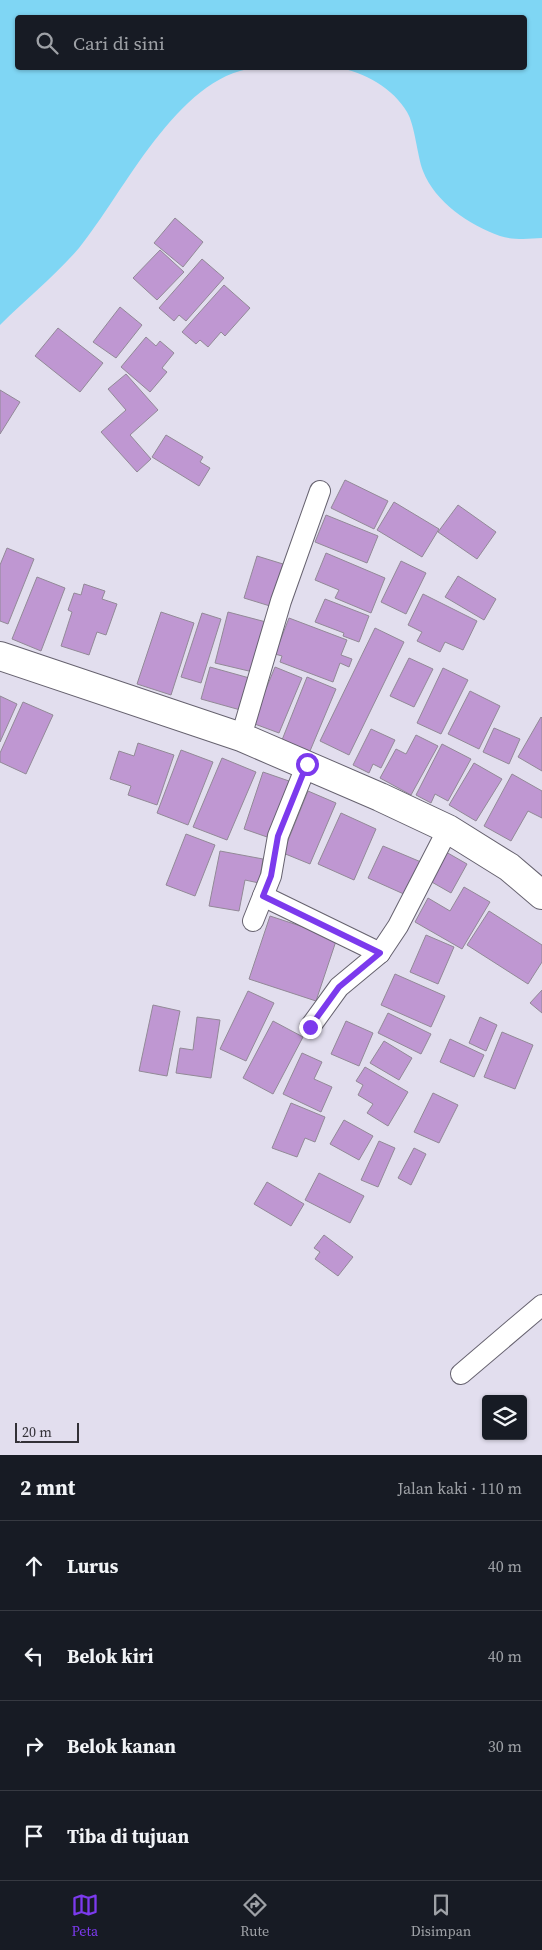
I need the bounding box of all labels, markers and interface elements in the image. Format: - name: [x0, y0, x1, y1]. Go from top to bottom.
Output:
- search box: [15, 15, 527, 70]
- icon: search: [33, 29, 61, 57]
- text: Cari di sini: [73, 30, 165, 56]
- route start: [296, 753, 319, 776]
- route end: [299, 1016, 322, 1039]
- map controls: [482, 1395, 527, 1440]
- button: layers: [482, 1395, 527, 1440]
- scale bar: [15, 1420, 79, 1443]
- text: 20 m: [22, 1422, 52, 1442]
- text: 2 mnt: [20, 1473, 75, 1502]
- text: Jalan kaki · 110 m: [397, 1477, 522, 1499]
- icon: ahead: [20, 1552, 48, 1580]
- text: Lurus: [67, 1553, 118, 1579]
- text: 40 m: [488, 1555, 522, 1577]
- icon: left: [20, 1642, 48, 1670]
- text: Belok kiri: [67, 1643, 154, 1669]
- text: 40 m: [488, 1645, 522, 1667]
- icon: right: [20, 1732, 48, 1760]
- text: Belok kanan: [67, 1733, 176, 1759]
- text: 30 m: [488, 1735, 522, 1757]
- icon: arrive: [20, 1822, 48, 1850]
- text: Tiba di tujuan: [67, 1823, 189, 1849]
- tab: Peta: [71, 1891, 99, 1941]
- tab: Rute: [240, 1891, 269, 1941]
- tab: Disimpan: [411, 1891, 471, 1941]

